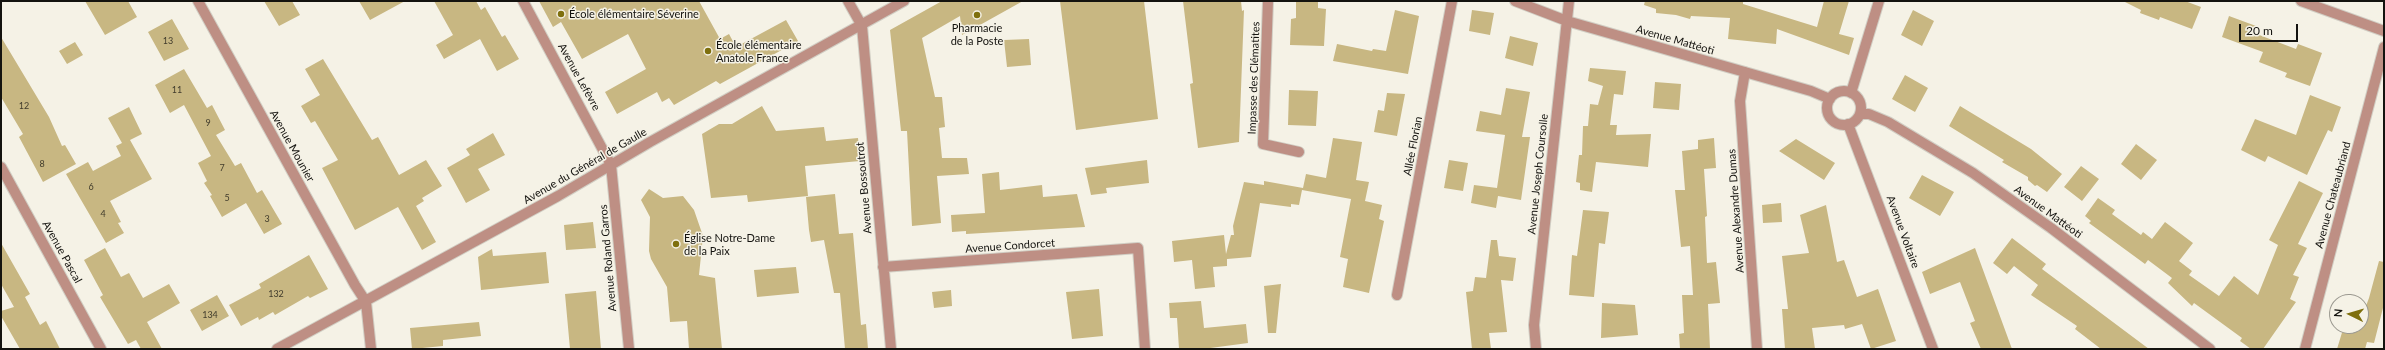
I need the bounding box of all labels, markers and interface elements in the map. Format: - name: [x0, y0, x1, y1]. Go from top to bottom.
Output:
- place label: École élémentaire Séverine: [569, 7, 699, 21]
- marker: École élémentaire Séverine: [556, 9, 566, 19]
- marker: Pharmacie de la Poste: [972, 10, 982, 20]
- scale bar: [2241, 16, 2300, 42]
- place label: Pharmacie de la Poste: [951, 21, 1003, 47]
- street label: Impasse des Clématites: [1245, 21, 1263, 135]
- street label: Avenue Mattéoti: [1634, 23, 1716, 57]
- text: 20 m: [2246, 23, 2273, 38]
- house number: 13: [163, 36, 173, 46]
- place label: École élémentaire Anatole France: [716, 38, 801, 64]
- street label: Avenue Lefèvre: [555, 41, 603, 113]
- marker: École élémentaire Anatole France: [703, 46, 713, 56]
- house number: 11: [172, 85, 182, 95]
- house number: 12: [19, 101, 29, 111]
- street label: Avenue Mounier: [267, 108, 317, 184]
- street label: Avenue Joseph Coursolle: [1525, 113, 1551, 235]
- street label: Allée Florian: [1401, 115, 1425, 177]
- house number: 9: [205, 118, 211, 128]
- street label: Avenue du Général de Gaulle: [521, 125, 649, 207]
- street label: Avenue Chateaubriand: [2312, 140, 2354, 250]
- street label: Avenue Bossoutrot: [853, 142, 875, 234]
- street label: Avenue Alexandre Dumas: [1725, 149, 1747, 273]
- house number: 8: [39, 159, 45, 169]
- house number: 7: [219, 163, 225, 173]
- house number: 6: [88, 182, 94, 192]
- street label: Avenue Mattéoti: [2011, 183, 2085, 241]
- house number: 5: [224, 193, 230, 203]
- street label: Avenue Voltaire: [1884, 194, 1922, 270]
- street label: Avenue Roland Garros: [597, 204, 619, 312]
- house number: 4: [100, 209, 106, 219]
- house number: 3: [264, 214, 270, 224]
- street label: Avenue Pascal: [39, 219, 85, 285]
- place label: Église Notre-Dame de la Paix: [684, 231, 775, 257]
- street label: Avenue Condorcet: [965, 236, 1055, 256]
- marker: Église Notre-Dame de la Paix: [671, 239, 681, 249]
- house number: 132: [268, 289, 284, 299]
- north arrow: [2329, 294, 2369, 334]
- text: N: [2331, 308, 2344, 318]
- house number: 134: [202, 310, 218, 320]

